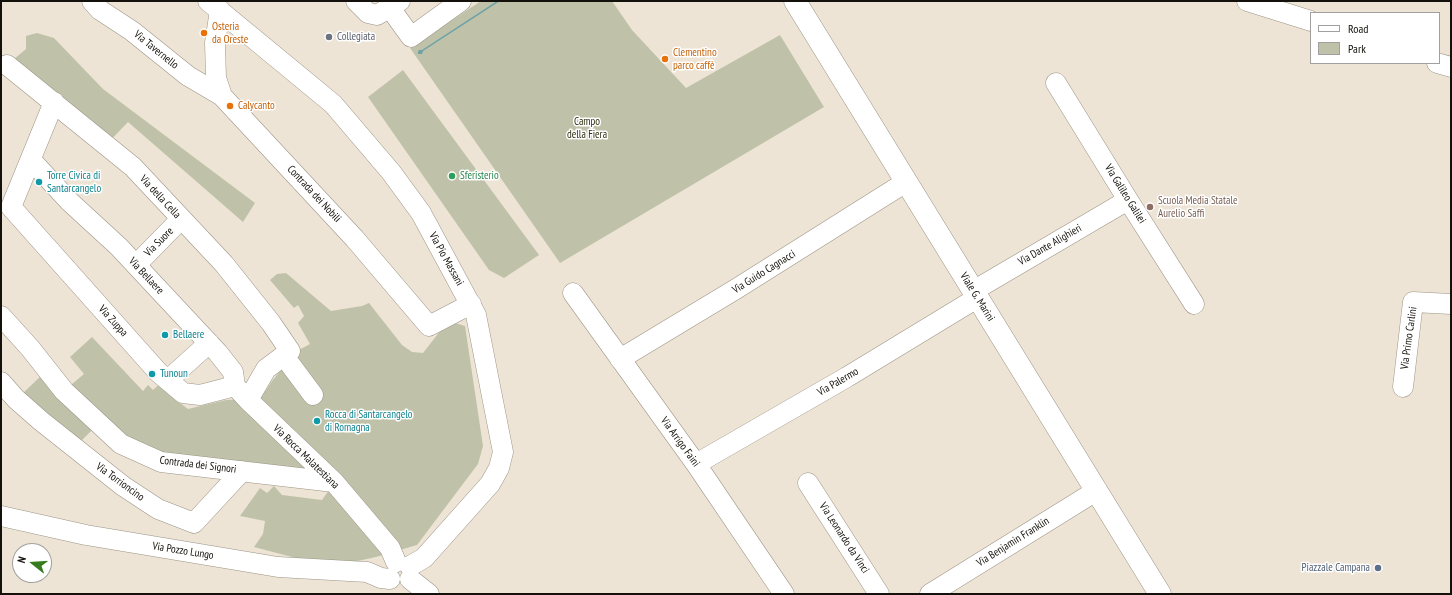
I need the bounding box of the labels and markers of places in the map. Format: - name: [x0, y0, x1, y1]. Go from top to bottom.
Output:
- place label: Osteria da Oreste: [212, 20, 248, 46]
- marker: Osteria da Oreste: [199, 28, 209, 38]
- place label: Collegiata: [337, 30, 375, 44]
- marker: Collegiata: [324, 32, 334, 42]
- place label: Clementino parco caffè: [673, 46, 717, 72]
- marker: Clementino parco caffè: [660, 54, 670, 64]
- place label: Calycanto: [238, 99, 275, 113]
- marker: Calycanto: [225, 101, 235, 111]
- place label: Torre Civica di Santarcangelo: [47, 169, 101, 195]
- place label: Sferisterio: [460, 169, 499, 183]
- marker: Sferisterio: [447, 171, 457, 181]
- marker: Torre Civica di Santarcangelo: [34, 177, 44, 187]
- place label: Scuola Media Statale Aurelio Saffi: [1158, 194, 1238, 220]
- marker: Scuola Media Statale Aurelio Saffi: [1145, 202, 1155, 212]
- place label: Bellaere: [173, 328, 204, 342]
- marker: Bellaere: [160, 330, 170, 340]
- place label: Tunoun: [160, 367, 188, 381]
- marker: Tunoun: [147, 369, 157, 379]
- place label: Rocca di Santarcangelo di Romagna: [325, 408, 413, 434]
- marker: Rocca di Santarcangelo di Romagna: [312, 416, 322, 426]
- place label: Piazzale Campana: [1302, 561, 1370, 575]
- marker: Piazzale Campana: [1373, 563, 1383, 573]

